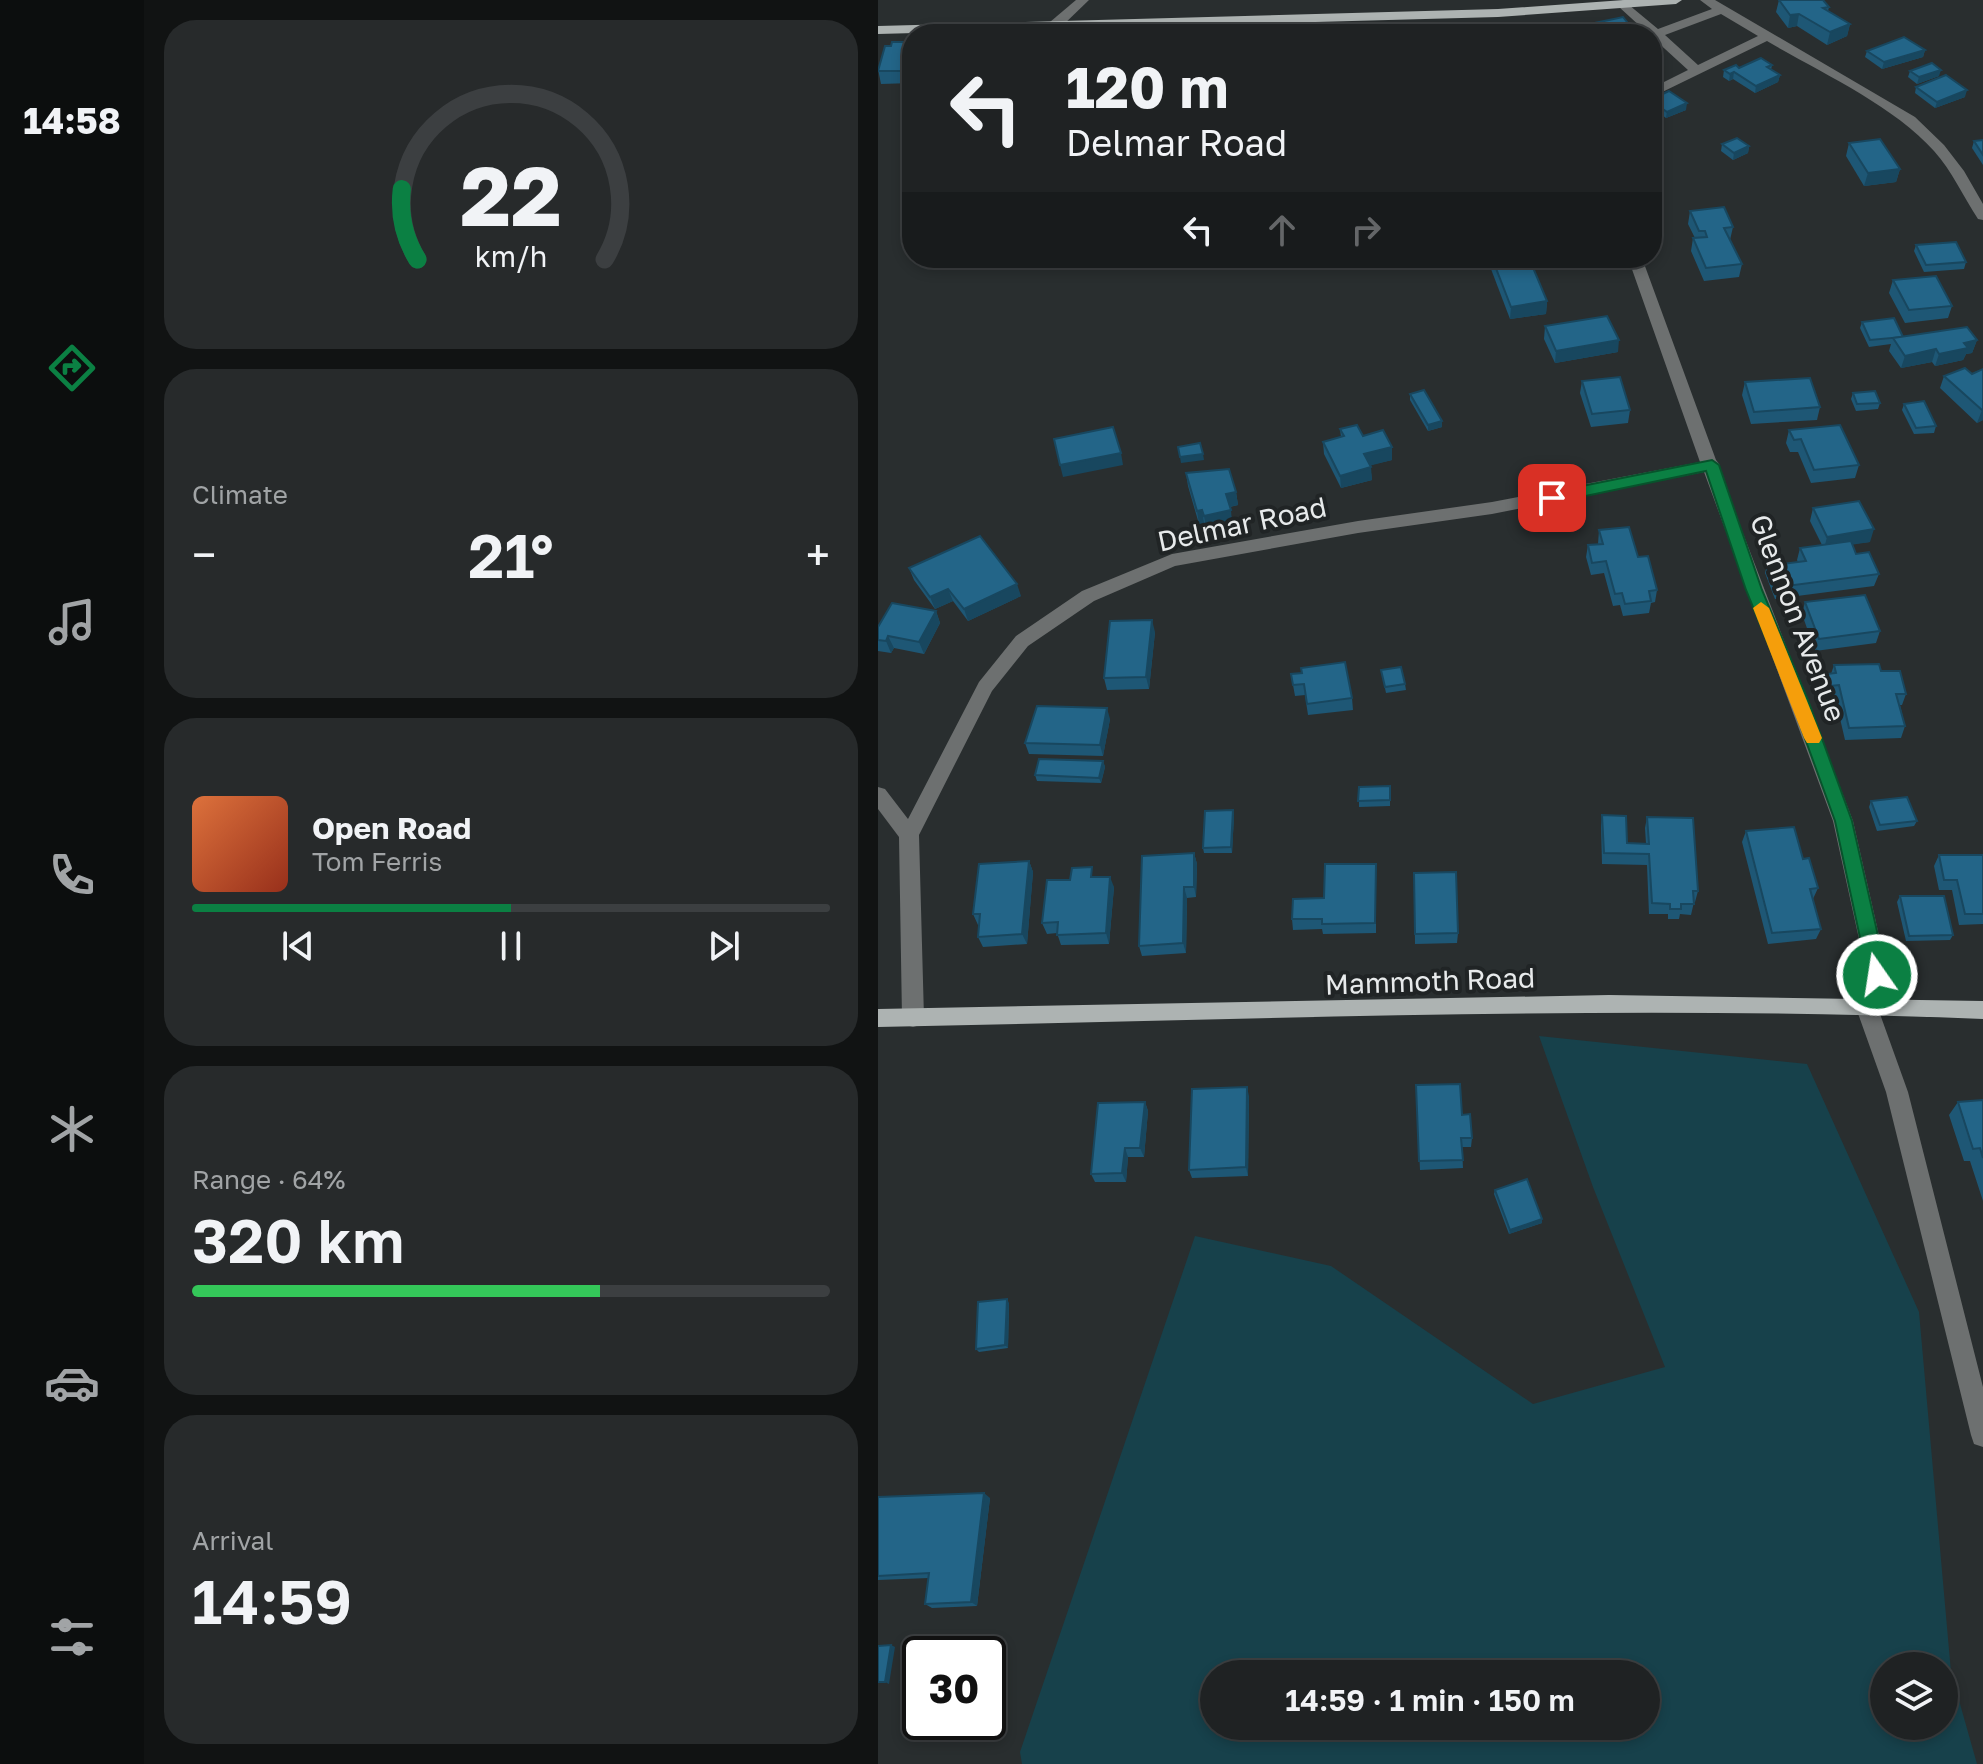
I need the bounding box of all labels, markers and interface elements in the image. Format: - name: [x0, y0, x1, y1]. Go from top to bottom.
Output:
- text: 120 m: [1066, 53, 1228, 120]
- icon: left: [934, 56, 1038, 160]
- text: 14:58: [23, 99, 121, 142]
- text: Delmar Road: [1066, 121, 1287, 164]
- text: 22: [460, 144, 562, 244]
- icon: left: [1176, 208, 1220, 252]
- icon: ahead: [1260, 208, 1304, 252]
- icon: right: [1344, 208, 1388, 252]
- text: km/h: [475, 240, 547, 274]
- icon: directions: [44, 340, 100, 396]
- pin: [1518, 464, 1586, 532]
- icon: arrive: [1530, 476, 1574, 520]
- text: Climate: [192, 479, 288, 510]
- street label: Delmar Road: [1154, 489, 1329, 558]
- street label: Glennon Avenue: [1744, 510, 1853, 726]
- text: 21°: [468, 519, 554, 591]
- text: −: [192, 528, 216, 581]
- text: +: [806, 528, 830, 581]
- icon: music: [44, 594, 100, 650]
- text: Open Road: [312, 810, 471, 846]
- text: Tom Ferris: [312, 846, 442, 877]
- icon: phone: [44, 847, 100, 903]
- icon: previous: [276, 924, 320, 968]
- icon: pause: [489, 924, 533, 968]
- icon: next: [702, 924, 746, 968]
- position arrow: [1835, 933, 1919, 1017]
- street label: Mammoth Road: [1324, 960, 1536, 1001]
- icon: climate: [44, 1101, 100, 1157]
- text: Range · 64%: [192, 1164, 345, 1195]
- text: 320 km: [192, 1204, 405, 1276]
- icon: car: [44, 1355, 100, 1411]
- text: Arrival: [192, 1525, 273, 1556]
- text: 14:59: [192, 1565, 352, 1637]
- icon: filters: [44, 1609, 100, 1665]
- speed limit sign: 30: [902, 1636, 1006, 1740]
- map controls: [1870, 1652, 1958, 1740]
- button: layers: [1870, 1652, 1958, 1740]
- text: 14:59 · 1 min · 150 m: [1285, 1682, 1575, 1718]

